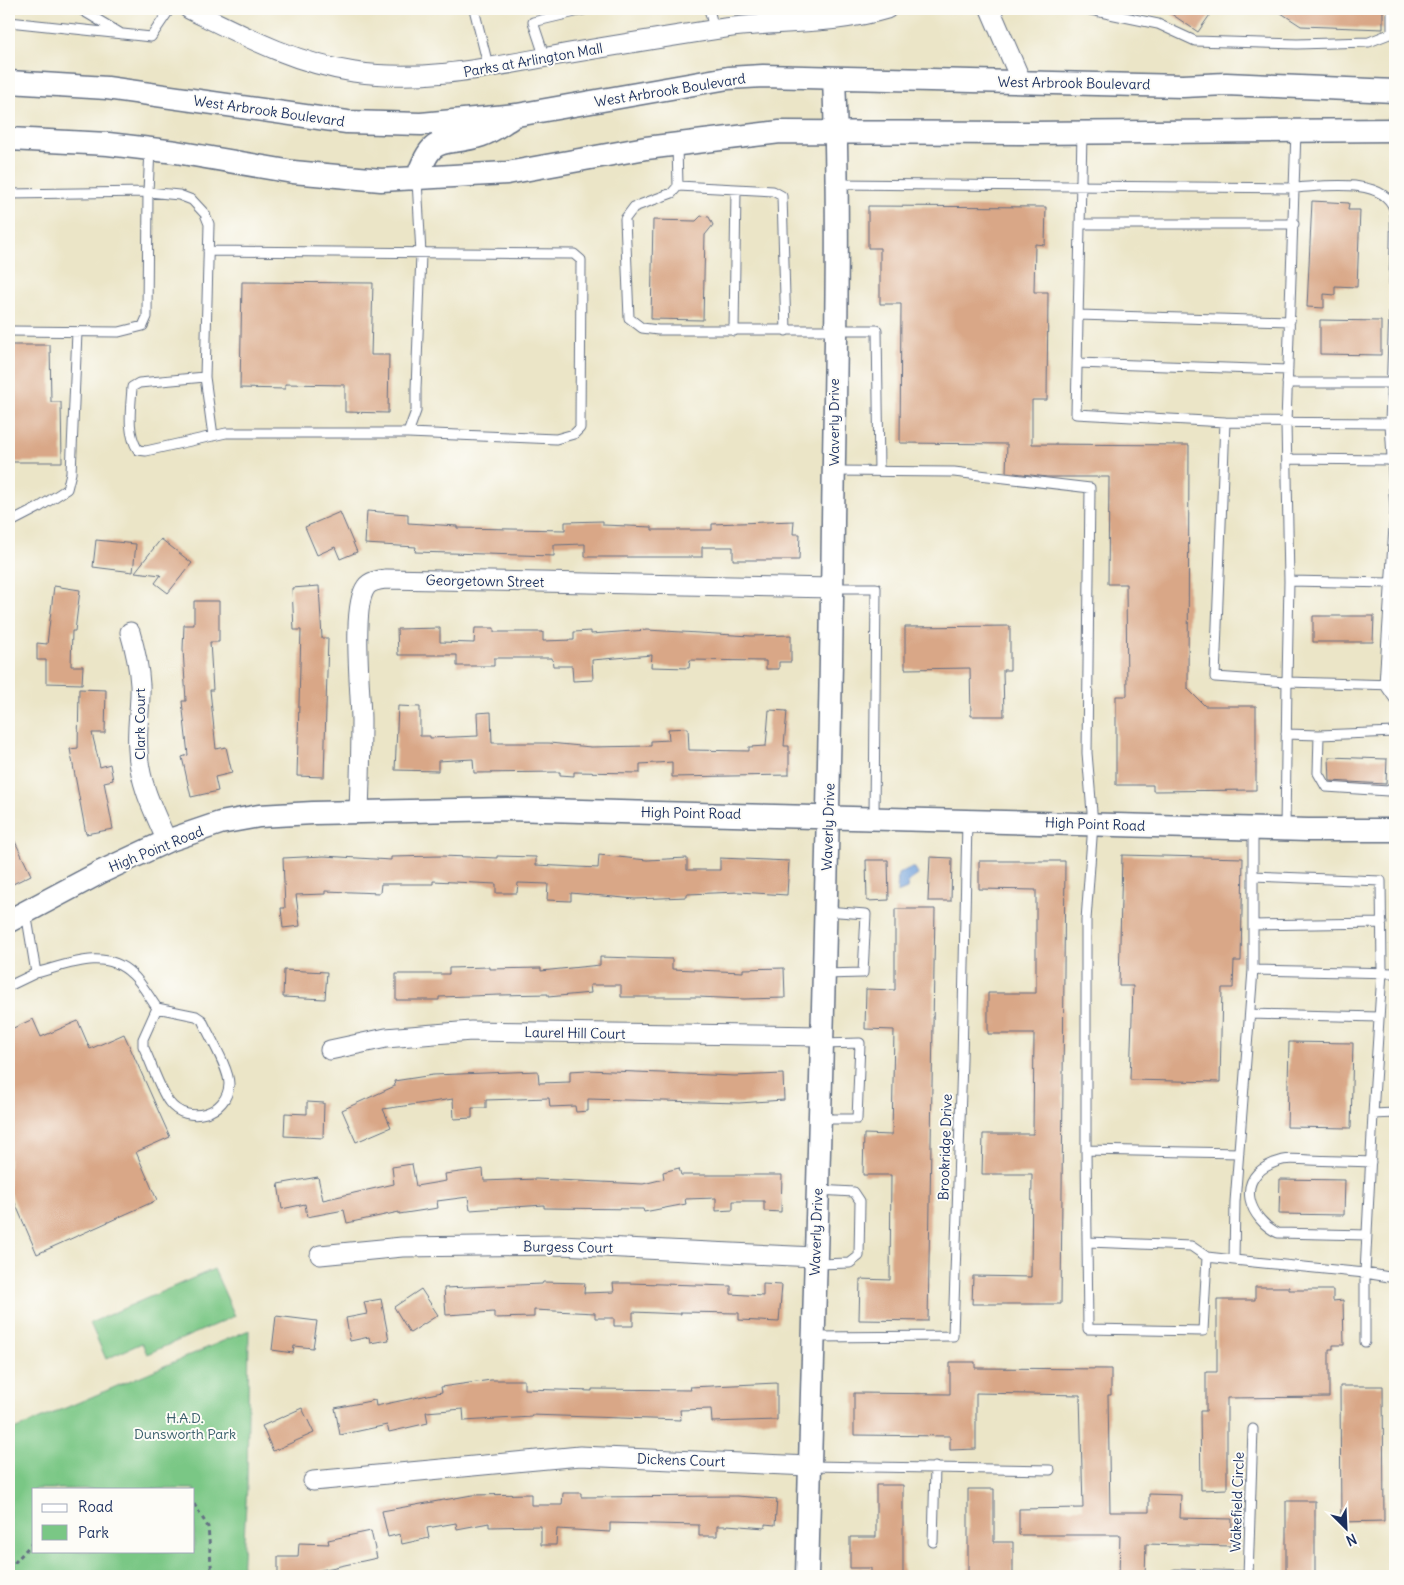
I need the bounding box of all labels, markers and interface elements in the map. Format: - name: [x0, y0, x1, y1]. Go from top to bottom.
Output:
- street label: Parks at Arlington Mall: [462, 39, 604, 81]
- street label: West Arbrook Boulevard: [593, 69, 747, 111]
- street label: West Arbrook Boulevard: [997, 73, 1151, 93]
- street label: West Arbrook Boulevard: [192, 91, 346, 131]
- street label: Waverly Drive: [825, 378, 843, 466]
- street label: Georgetown Street: [425, 571, 545, 591]
- street label: Clark Court: [131, 688, 149, 760]
- street label: Waverly Drive: [817, 783, 839, 871]
- street label: High Point Road: [641, 803, 741, 823]
- street label: High Point Road: [1045, 813, 1145, 835]
- street label: High Point Road: [106, 822, 206, 876]
- street label: Laurel Hill Court: [524, 1023, 626, 1043]
- street label: Brookridge Drive: [934, 1093, 956, 1201]
- street label: Waverly Drive: [805, 1188, 827, 1276]
- street label: Burgess Court: [523, 1237, 613, 1257]
- park label: H.A.D. Dunsworth Park: [134, 1409, 236, 1443]
- street label: Dickens Court: [637, 1449, 726, 1471]
- street label: Wakefield Circle: [1226, 1451, 1248, 1553]
- legend: [32, 1488, 195, 1552]
- text: Road: [78, 1497, 113, 1516]
- north arrow: [1322, 1502, 1372, 1552]
- text: Park: [78, 1523, 109, 1542]
- text: N: [1343, 1530, 1359, 1550]

